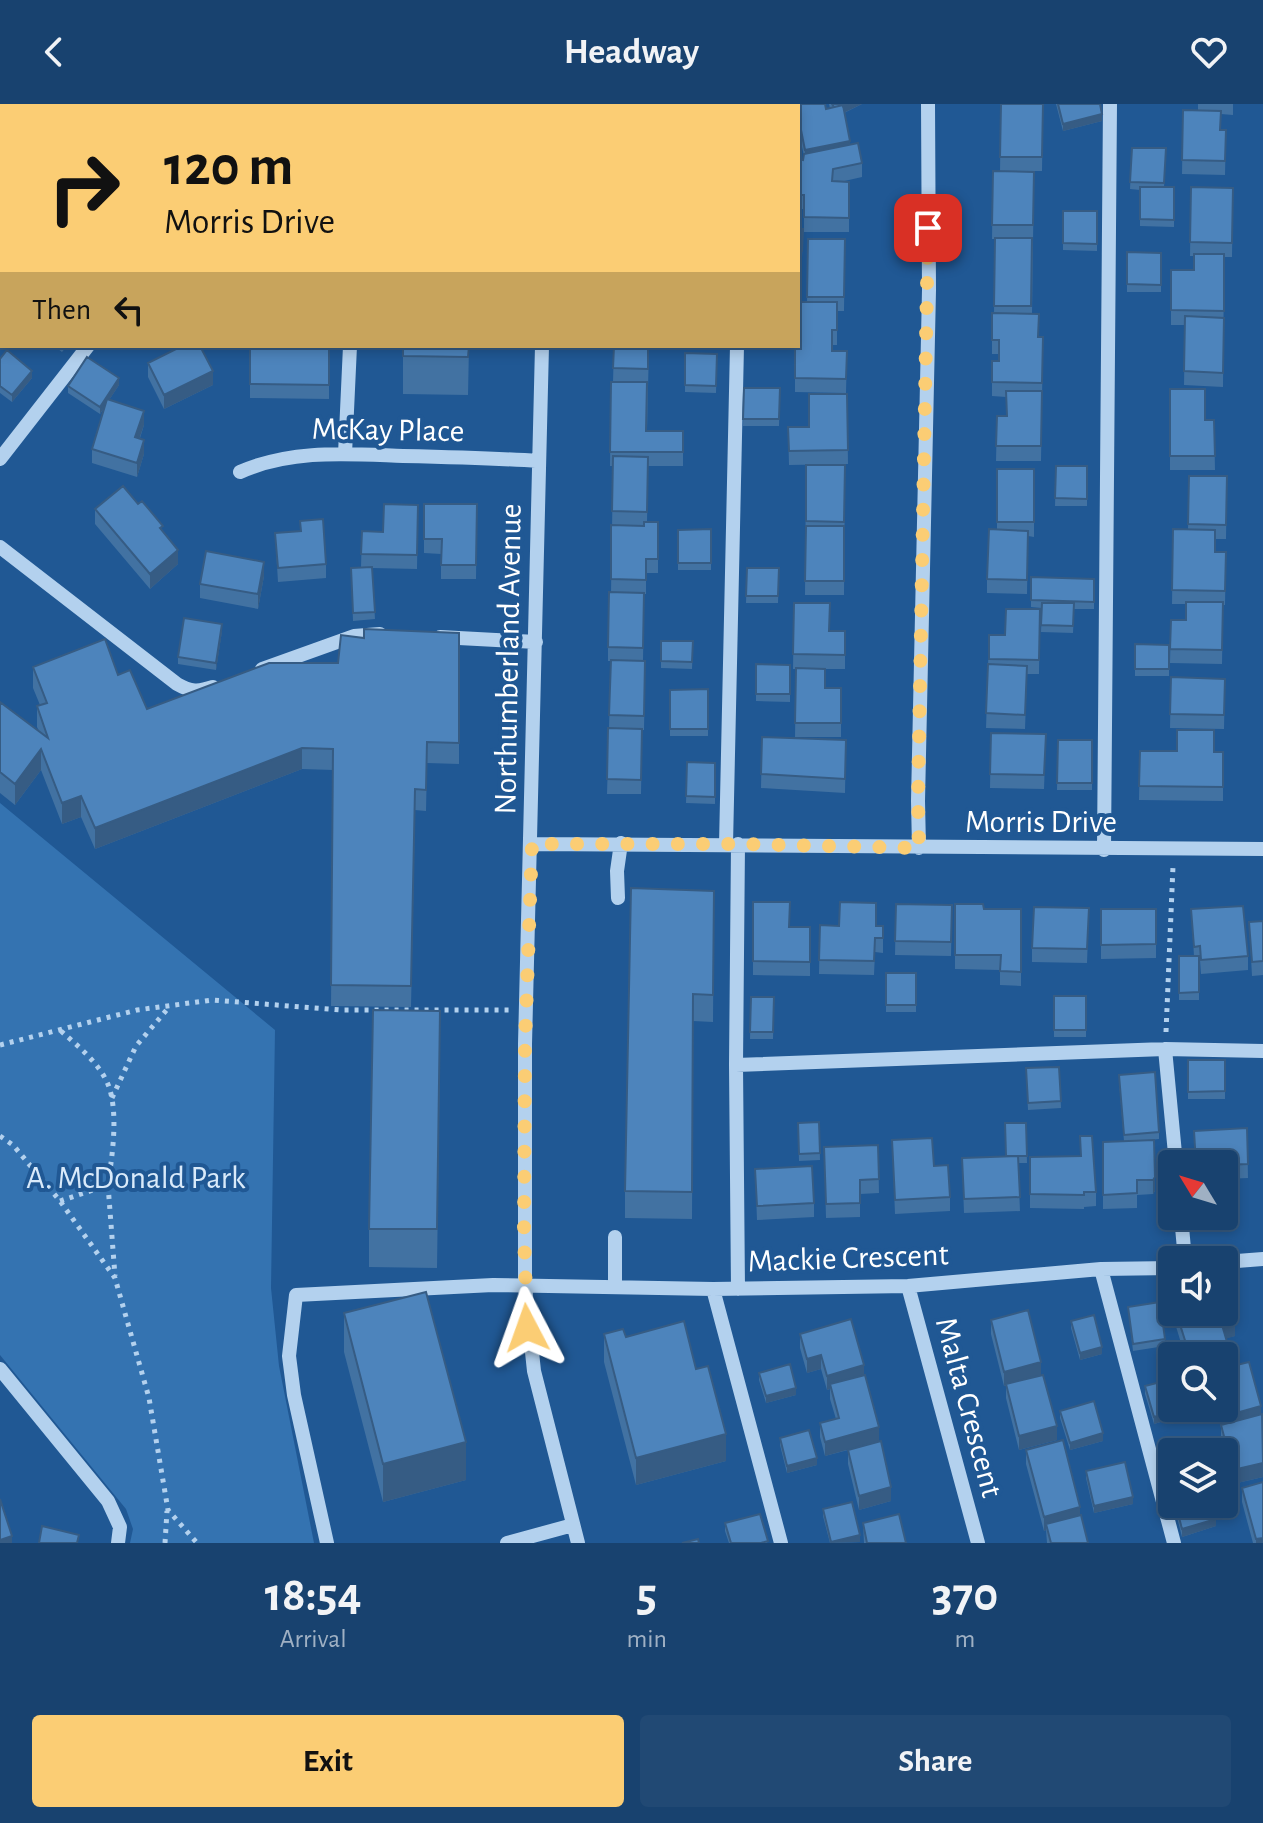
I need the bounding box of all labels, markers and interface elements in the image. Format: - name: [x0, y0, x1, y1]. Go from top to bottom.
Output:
- icon: back: [32, 30, 76, 74]
- icon: heart: [1187, 30, 1231, 74]
- text: Headway: [564, 34, 699, 70]
- icon: right: [32, 136, 136, 240]
- text: 120 m: [164, 139, 293, 195]
- pin: [894, 194, 962, 262]
- text: Morris Drive: [164, 204, 335, 240]
- icon: arrive: [906, 206, 950, 250]
- icon: left: [107, 288, 151, 332]
- text: Then: [32, 295, 91, 325]
- street label: McKay Place: [311, 413, 465, 447]
- street label: Northumberland Avenue: [489, 503, 527, 815]
- street label: Morris Drive: [965, 806, 1117, 838]
- north arrow: [1158, 1150, 1238, 1230]
- map controls: [1158, 1150, 1238, 1518]
- park label: A. McDonald Park: [26, 1162, 246, 1194]
- street label: Mackie Crescent: [747, 1239, 949, 1277]
- button: sound: [1158, 1246, 1238, 1326]
- position arrow: [485, 1286, 569, 1370]
- street label: Malta Crescent: [930, 1314, 1008, 1501]
- button: search: [1158, 1342, 1238, 1422]
- button: layers: [1158, 1438, 1238, 1518]
- text: 18:54: [265, 1572, 362, 1620]
- text: 5: [636, 1572, 657, 1620]
- text: 370: [932, 1572, 998, 1620]
- text: Arrival: [280, 1626, 347, 1652]
- text: min: [626, 1626, 667, 1652]
- text: m: [955, 1626, 975, 1652]
- button: Exit: [32, 1715, 624, 1807]
- button: Share: [640, 1715, 1231, 1807]

